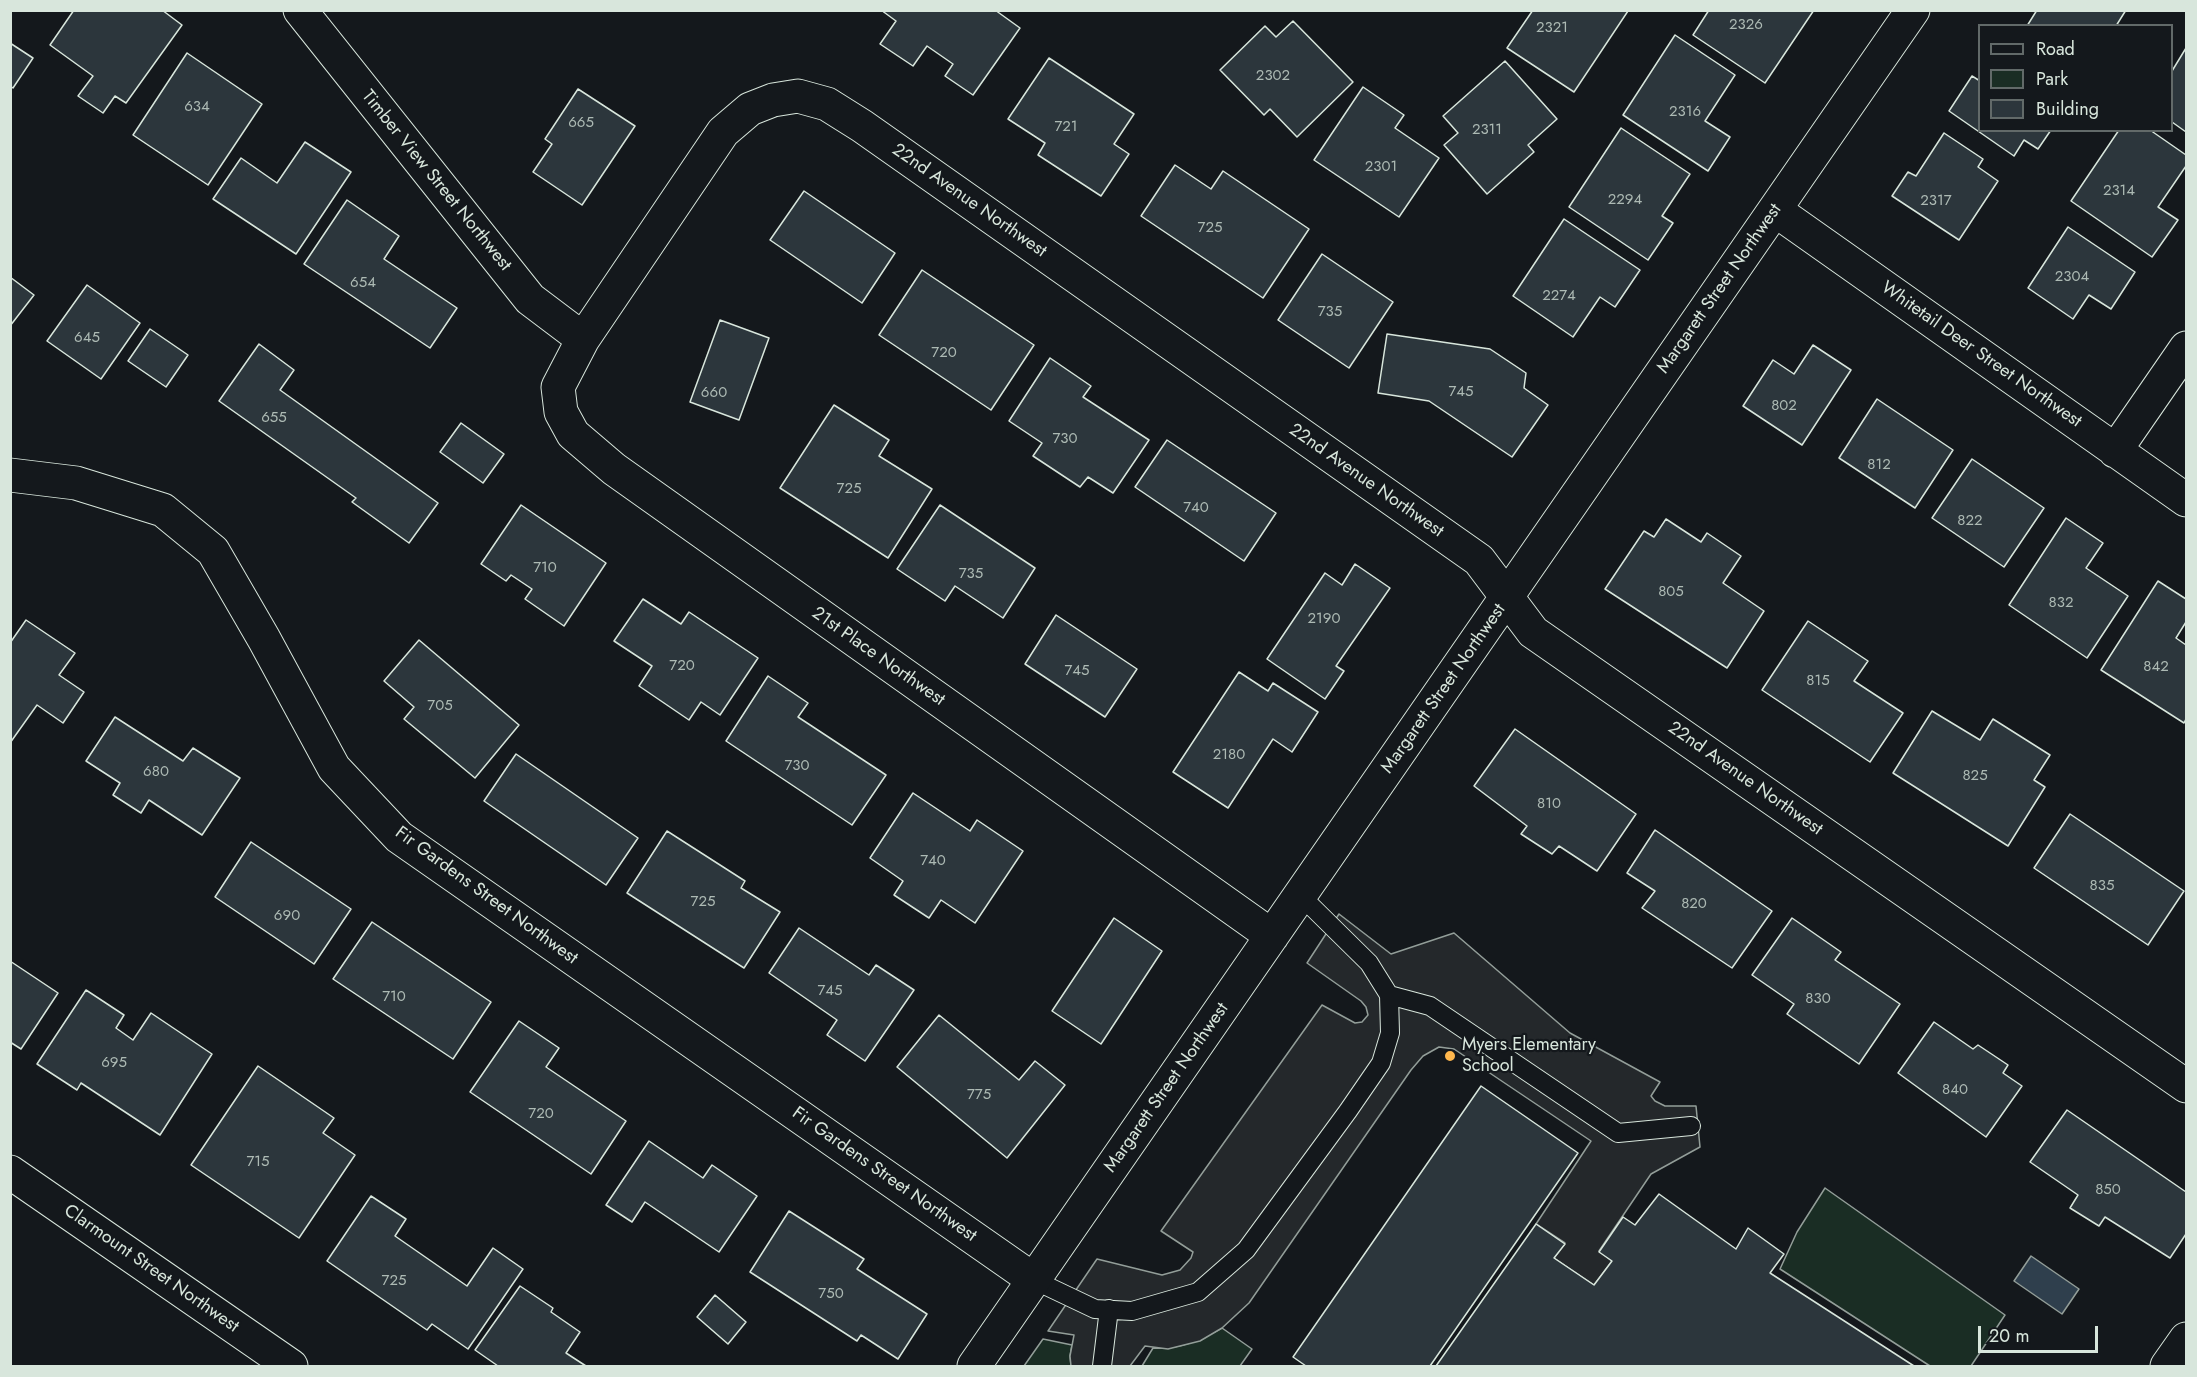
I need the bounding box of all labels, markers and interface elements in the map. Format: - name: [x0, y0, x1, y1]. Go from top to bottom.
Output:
- house number: 2326: [1729, 16, 1763, 34]
- house number: 2321: [1536, 19, 1568, 37]
- legend: [1978, 24, 2173, 132]
- text: Road: [2036, 36, 2075, 62]
- text: Park: [2036, 66, 2068, 92]
- house number: 2302: [1256, 67, 1290, 85]
- street label: Timber View Street Northwest: [356, 86, 516, 276]
- text: Building: [2036, 96, 2099, 122]
- house number: 634: [184, 98, 210, 116]
- house number: 2316: [1669, 103, 1701, 121]
- house number: 665: [568, 114, 594, 132]
- house number: 721: [1054, 118, 1078, 136]
- house number: 2311: [1472, 121, 1502, 139]
- street label: 22nd Avenue Northwest: [888, 140, 1050, 262]
- house number: 2301: [1365, 158, 1397, 176]
- house number: 2314: [2103, 182, 2135, 200]
- house number: 2294: [1608, 191, 1642, 209]
- house number: 2317: [1920, 192, 1952, 210]
- street label: Margarett Street Northwest: [1653, 200, 1787, 378]
- house number: 725: [1198, 219, 1222, 237]
- house number: 2304: [2055, 268, 2089, 286]
- house number: 654: [350, 274, 376, 292]
- street label: Whitetail Deer Street Northwest: [1877, 277, 2085, 433]
- house number: 2274: [1542, 287, 1576, 305]
- house number: 735: [1318, 303, 1342, 321]
- house number: 645: [74, 329, 100, 347]
- house number: 720: [931, 344, 957, 362]
- house number: 745: [1448, 383, 1474, 401]
- house number: 660: [701, 384, 727, 402]
- house number: 802: [1771, 397, 1797, 415]
- house number: 655: [261, 409, 287, 427]
- street label: 22nd Avenue Northwest: [1285, 420, 1447, 542]
- house number: 730: [1052, 430, 1078, 448]
- house number: 812: [1867, 456, 1891, 474]
- house number: 725: [837, 480, 861, 498]
- house number: 740: [1183, 499, 1209, 517]
- house number: 822: [1957, 512, 1983, 530]
- house number: 710: [533, 559, 557, 577]
- house number: 735: [959, 565, 983, 583]
- house number: 805: [1658, 583, 1684, 601]
- house number: 832: [2049, 594, 2073, 612]
- street label: Margarett Street Northwest: [1377, 600, 1511, 778]
- street label: 21st Place Northwest: [807, 603, 949, 711]
- house number: 2190: [1308, 610, 1340, 628]
- house number: 720: [669, 657, 695, 675]
- house number: 842: [2143, 658, 2169, 676]
- house number: 745: [1064, 662, 1090, 680]
- house number: 815: [1806, 672, 1830, 690]
- house number: 705: [427, 697, 453, 715]
- street label: 22nd Avenue Northwest: [1664, 718, 1826, 840]
- house number: 2180: [1213, 746, 1245, 764]
- house number: 730: [784, 757, 810, 775]
- house number: 680: [143, 763, 169, 781]
- house number: 825: [1962, 767, 1988, 785]
- house number: 810: [1537, 795, 1561, 813]
- street label: Fir Gardens Street Northwest: [390, 822, 582, 970]
- house number: 740: [920, 852, 946, 870]
- house number: 835: [2090, 877, 2114, 895]
- house number: 725: [691, 893, 715, 911]
- house number: 820: [1681, 895, 1707, 913]
- house number: 690: [274, 907, 300, 925]
- house number: 745: [817, 982, 843, 1000]
- house number: 710: [382, 988, 406, 1006]
- house number: 830: [1805, 990, 1831, 1008]
- street label: Margarett Street Northwest: [1100, 999, 1234, 1177]
- place label: Myers Elementary School: [1462, 1035, 1596, 1078]
- marker: Myers Elementary School: [1443, 1049, 1457, 1063]
- house number: 695: [101, 1054, 127, 1072]
- house number: 840: [1942, 1081, 1968, 1099]
- house number: 775: [967, 1086, 991, 1104]
- street label: Fir Gardens Street Northwest: [788, 1103, 980, 1247]
- house number: 720: [528, 1105, 554, 1123]
- house number: 715: [246, 1153, 270, 1171]
- house number: 850: [2095, 1181, 2121, 1199]
- street label: Clarmount Street Northwest: [59, 1200, 243, 1338]
- house number: 725: [382, 1272, 406, 1290]
- house number: 750: [818, 1285, 844, 1303]
- scale bar: [1981, 1314, 2101, 1352]
- text: 20 m: [1989, 1323, 2029, 1349]

